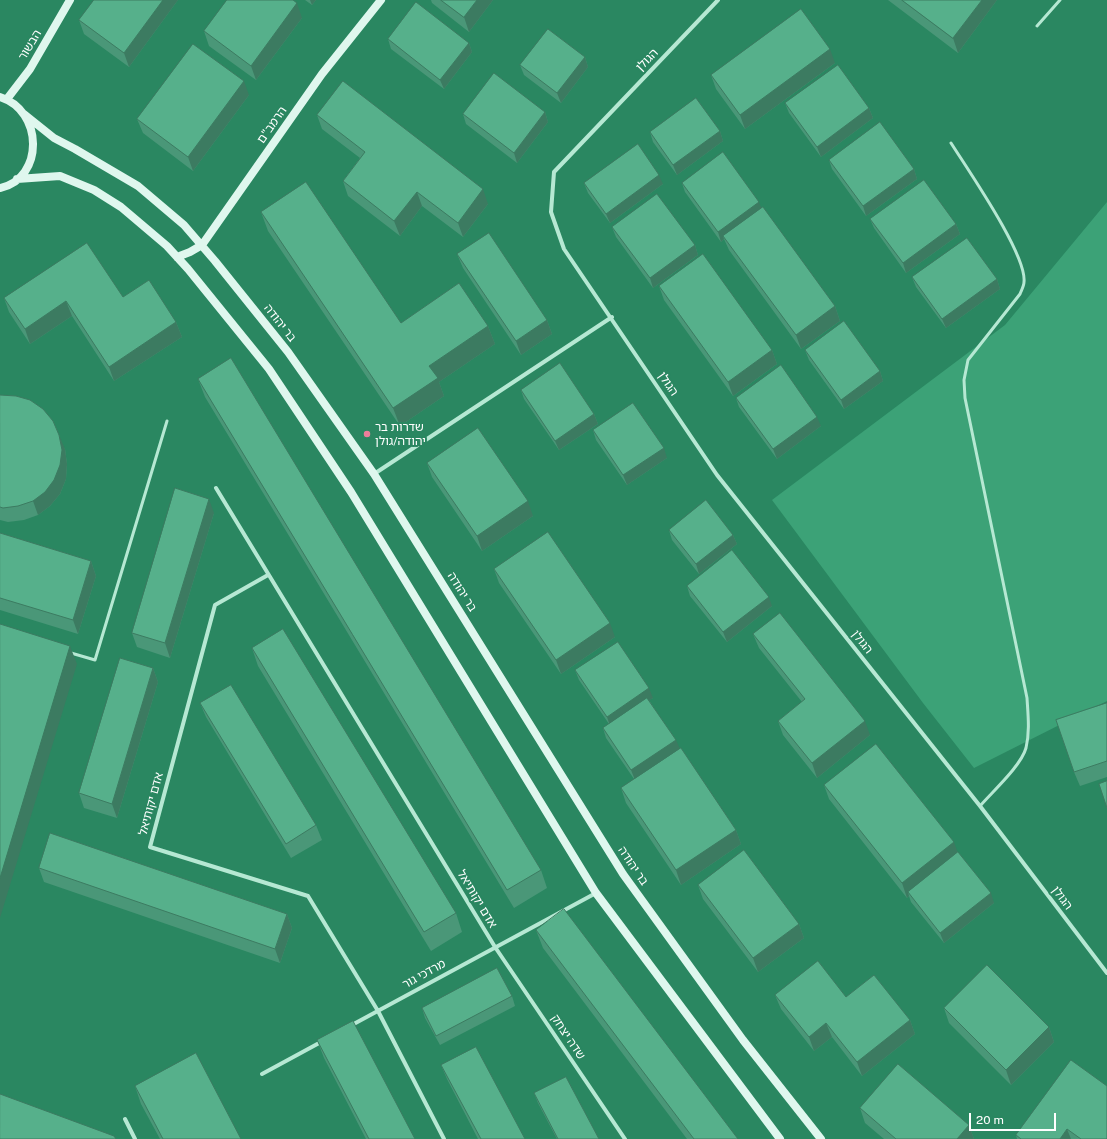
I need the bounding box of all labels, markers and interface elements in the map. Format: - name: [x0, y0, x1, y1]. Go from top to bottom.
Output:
- street label: הבשור: [15, 27, 45, 63]
- street label: הגולן: [633, 46, 661, 74]
- street label: הרמב"ם: [254, 104, 290, 146]
- street label: בר יהודה: [261, 301, 299, 345]
- street label: הגולן: [655, 369, 681, 399]
- place label: שדרות בר יהודה/גולן: [375, 420, 426, 448]
- marker: שדרות בר יהודה/גולן: [362, 429, 372, 439]
- street label: בר יהודה: [444, 570, 480, 614]
- street label: הגולן: [848, 627, 876, 657]
- street label: אדם יקותיאל: [136, 771, 166, 837]
- street label: בר יהודה: [615, 844, 651, 888]
- street label: אדם יקותיאל: [454, 867, 500, 931]
- street label: הגולן: [1048, 883, 1076, 913]
- street label: מרדכי גור: [400, 956, 448, 992]
- street label: שדה יצחק: [548, 1012, 588, 1062]
- scale bar: [971, 1105, 1058, 1131]
- text: 20 m: [976, 1113, 1004, 1127]

